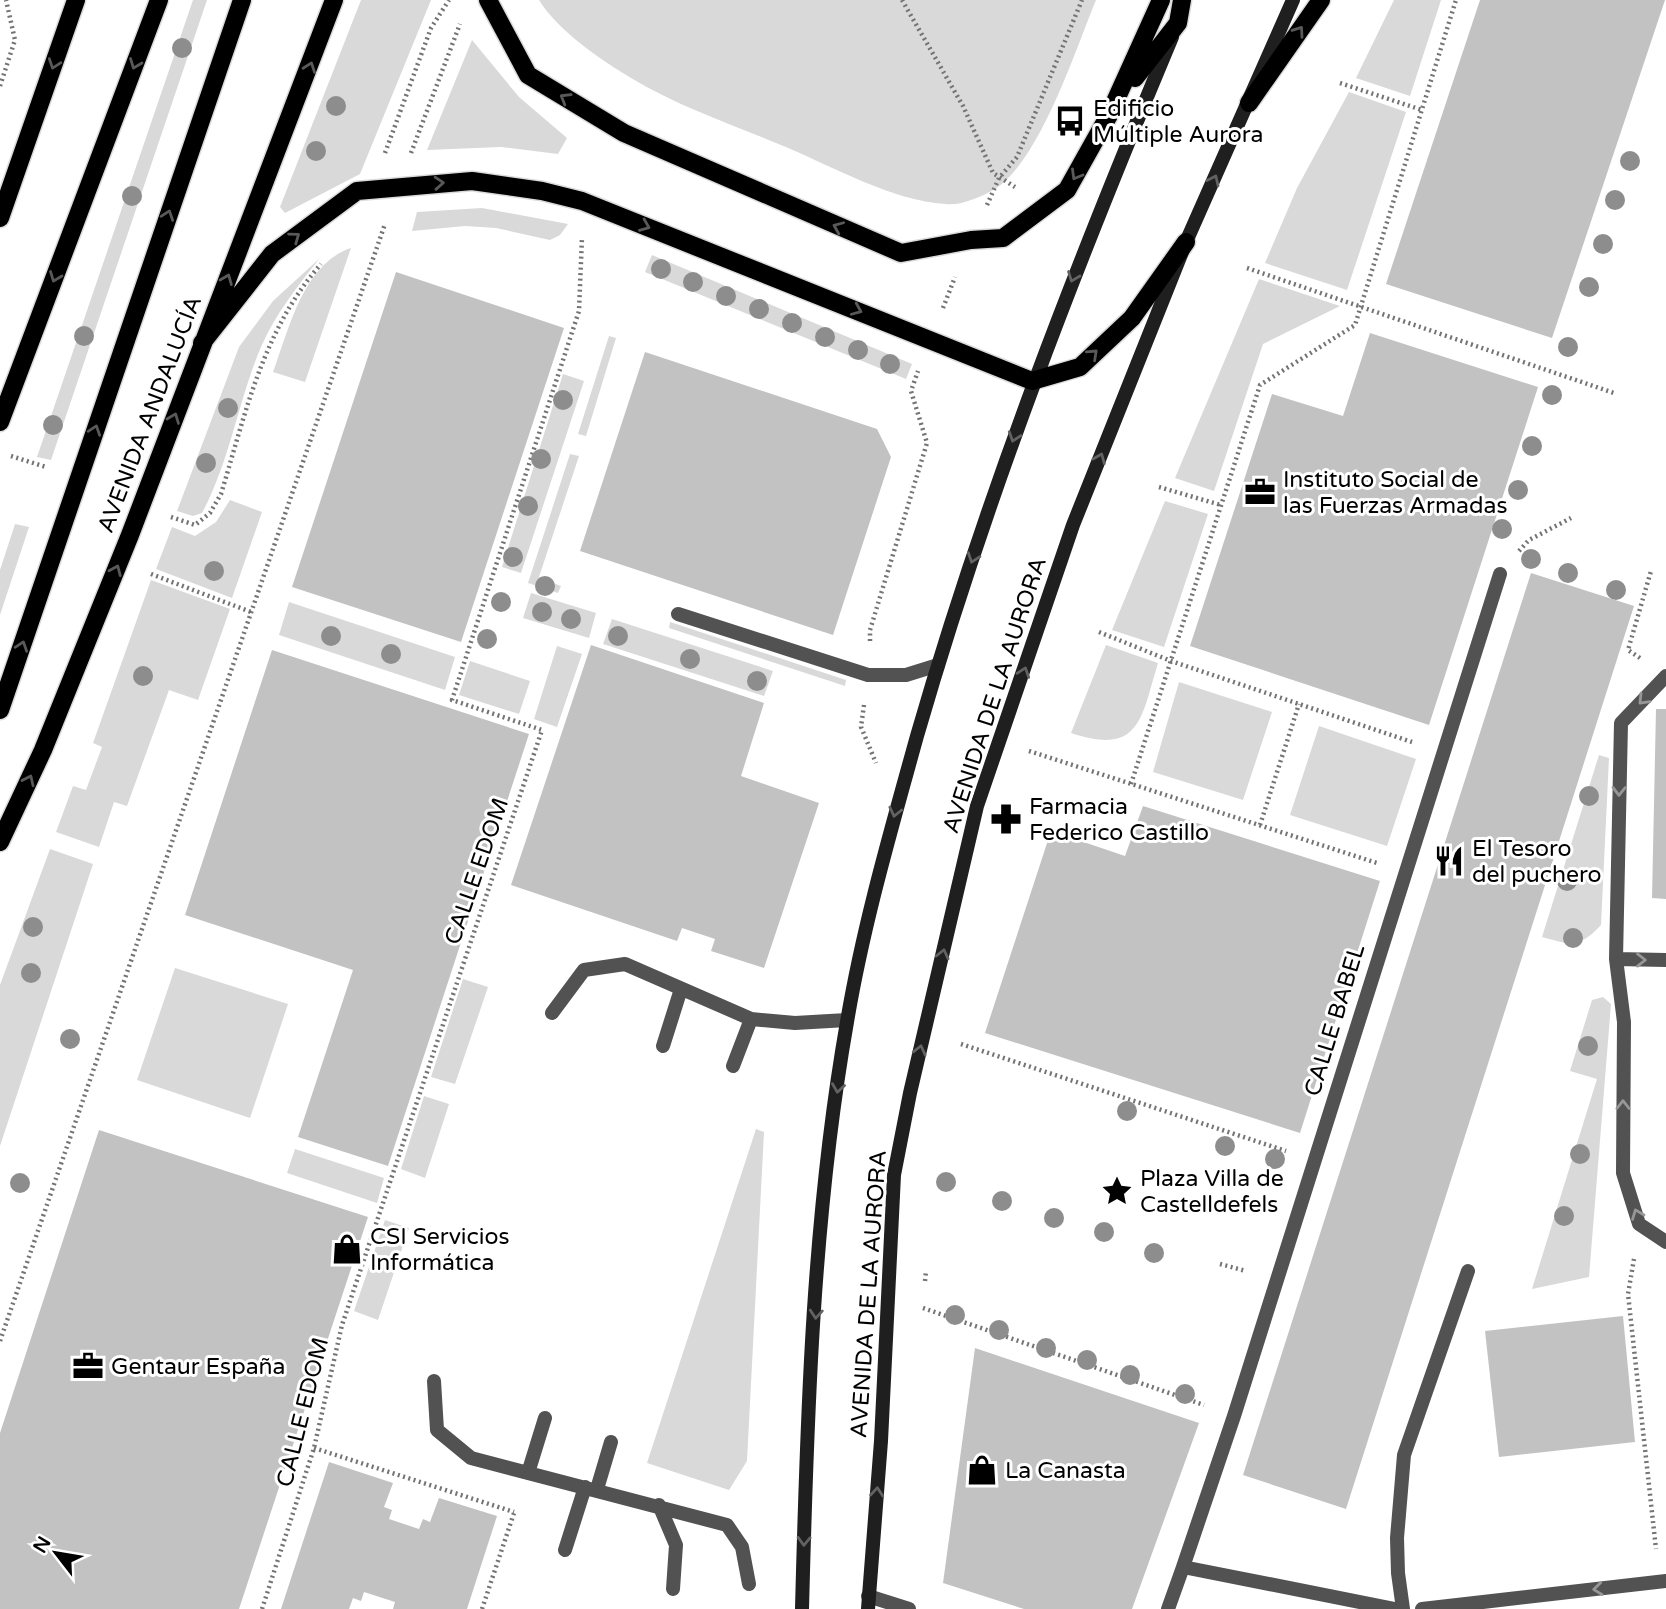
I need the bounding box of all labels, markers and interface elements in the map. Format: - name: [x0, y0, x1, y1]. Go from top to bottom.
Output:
- one-way arrow: [1291, 26, 1304, 39]
- one-way arrow: [129, 57, 143, 69]
- one-way arrow: [48, 58, 62, 70]
- one-way arrow: [301, 62, 315, 74]
- one-way arrow: [560, 93, 573, 106]
- place label: Edificio Múltiple Aurora: [1093, 95, 1263, 149]
- bus stop icon: Edificio Múltiple Aurora: [1053, 104, 1087, 138]
- one-way arrow: [1071, 168, 1084, 180]
- one-way arrow: [1206, 175, 1220, 187]
- one-way arrow: [433, 176, 444, 191]
- one-way arrow: [160, 209, 174, 221]
- one-way arrow: [639, 218, 651, 232]
- one-way arrow: [833, 221, 845, 235]
- one-way arrow: [287, 232, 300, 245]
- one-way arrow: [49, 270, 63, 282]
- one-way arrow: [1067, 270, 1081, 282]
- one-way arrow: [219, 274, 233, 286]
- street label: AVENIDA ANDALUCÍA: [92, 292, 208, 537]
- one-way arrow: [850, 302, 862, 316]
- one-way arrow: [1085, 350, 1098, 362]
- one-way arrow: [165, 413, 179, 425]
- one-way arrow: [87, 424, 101, 437]
- one-way arrow: [1007, 431, 1022, 443]
- one-way arrow: [1091, 453, 1105, 465]
- place label: Instituto Social de las Fuerzas Armadas: [1283, 466, 1507, 520]
- office icon: Instituto Social de las Fuerzas Armadas: [1243, 475, 1277, 509]
- one-way arrow: [967, 551, 981, 564]
- street label: AVENIDA DE LA AURORA: [937, 554, 1053, 837]
- one-way arrow: [108, 565, 122, 577]
- one-way arrow: [14, 640, 28, 652]
- one-way arrow: [1016, 667, 1030, 679]
- one-way arrow: [1639, 692, 1652, 705]
- one-way arrow: [21, 775, 35, 787]
- one-way arrow: [1611, 787, 1627, 797]
- place label: Farmacia Federico Castillo: [1029, 793, 1209, 847]
- street label: CALLE EDOM: [439, 794, 515, 948]
- pharmacy icon: Farmacia Federico Castillo: [989, 802, 1023, 836]
- one-way arrow: [889, 806, 903, 818]
- place label: El Tesoro del puchero: [1472, 835, 1602, 889]
- restaurant icon: El Tesoro del puchero: [1432, 844, 1466, 878]
- street label: CALLE BABEL: [1299, 941, 1371, 1100]
- one-way arrow: [935, 948, 949, 960]
- one-way arrow: [1636, 952, 1647, 968]
- one-way arrow: [912, 1044, 927, 1056]
- one-way arrow: [830, 1082, 845, 1093]
- one-way arrow: [1615, 1099, 1631, 1110]
- street label: AVENIDA DE LA AURORA: [845, 1149, 893, 1439]
- place label: Plaza Villa de Castelldefels: [1140, 1165, 1284, 1219]
- place icon: Plaza Villa de Castelldefels: [1100, 1174, 1134, 1208]
- one-way arrow: [1631, 1208, 1645, 1220]
- place label: CSI Servicios Informática: [370, 1223, 510, 1277]
- shop icon: CSI Servicios Informática: [330, 1232, 364, 1266]
- one-way arrow: [809, 1309, 824, 1320]
- street label: CALLE EDOM: [271, 1335, 335, 1490]
- office icon: Gentaur España: [71, 1349, 105, 1383]
- place label: Gentaur España: [111, 1353, 286, 1381]
- shop icon: La Canasta: [965, 1453, 999, 1487]
- place label: La Canasta: [1005, 1457, 1126, 1485]
- one-way arrow: [869, 1486, 884, 1497]
- north arrow: [21, 1518, 91, 1588]
- text: N: [29, 1533, 56, 1557]
- one-way arrow: [796, 1536, 811, 1547]
- one-way arrow: [1592, 1581, 1604, 1596]

